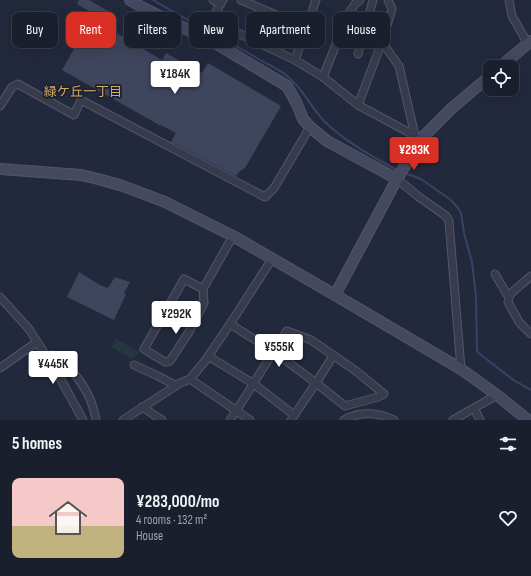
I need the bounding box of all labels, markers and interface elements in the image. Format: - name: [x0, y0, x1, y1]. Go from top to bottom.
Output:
- chip: Buy: [12, 12, 58, 48]
- chip: Rent: [66, 12, 116, 48]
- chip: Filters: [124, 12, 181, 48]
- chip: New: [189, 12, 238, 48]
- chip: Apartment: [246, 12, 325, 48]
- chip: House: [333, 12, 390, 48]
- map controls: [483, 60, 519, 96]
- button: locate: [483, 60, 519, 96]
- pin: ¥184K: [147, 61, 203, 95]
- text: ¥184K: [160, 66, 190, 82]
- district label: 緑ケ丘一丁目: [44, 84, 122, 100]
- pin: ¥283K: [386, 137, 442, 171]
- text: ¥283K: [399, 142, 429, 158]
- pin: ¥292K: [148, 301, 204, 335]
- text: ¥292K: [161, 306, 191, 322]
- pin: ¥555K: [251, 334, 307, 368]
- text: ¥555K: [264, 339, 294, 355]
- pin: ¥445K: [25, 351, 81, 385]
- text: ¥445K: [38, 356, 68, 372]
- icon: filters: [497, 433, 519, 455]
- text: 5 homes: [12, 434, 62, 454]
- text: ¥283,000/mo: [136, 492, 220, 512]
- icon: home: [44, 494, 92, 542]
- icon: heart: [497, 507, 519, 529]
- text: 4 rooms · 132 m²: [136, 512, 207, 528]
- text: House: [136, 528, 163, 544]

